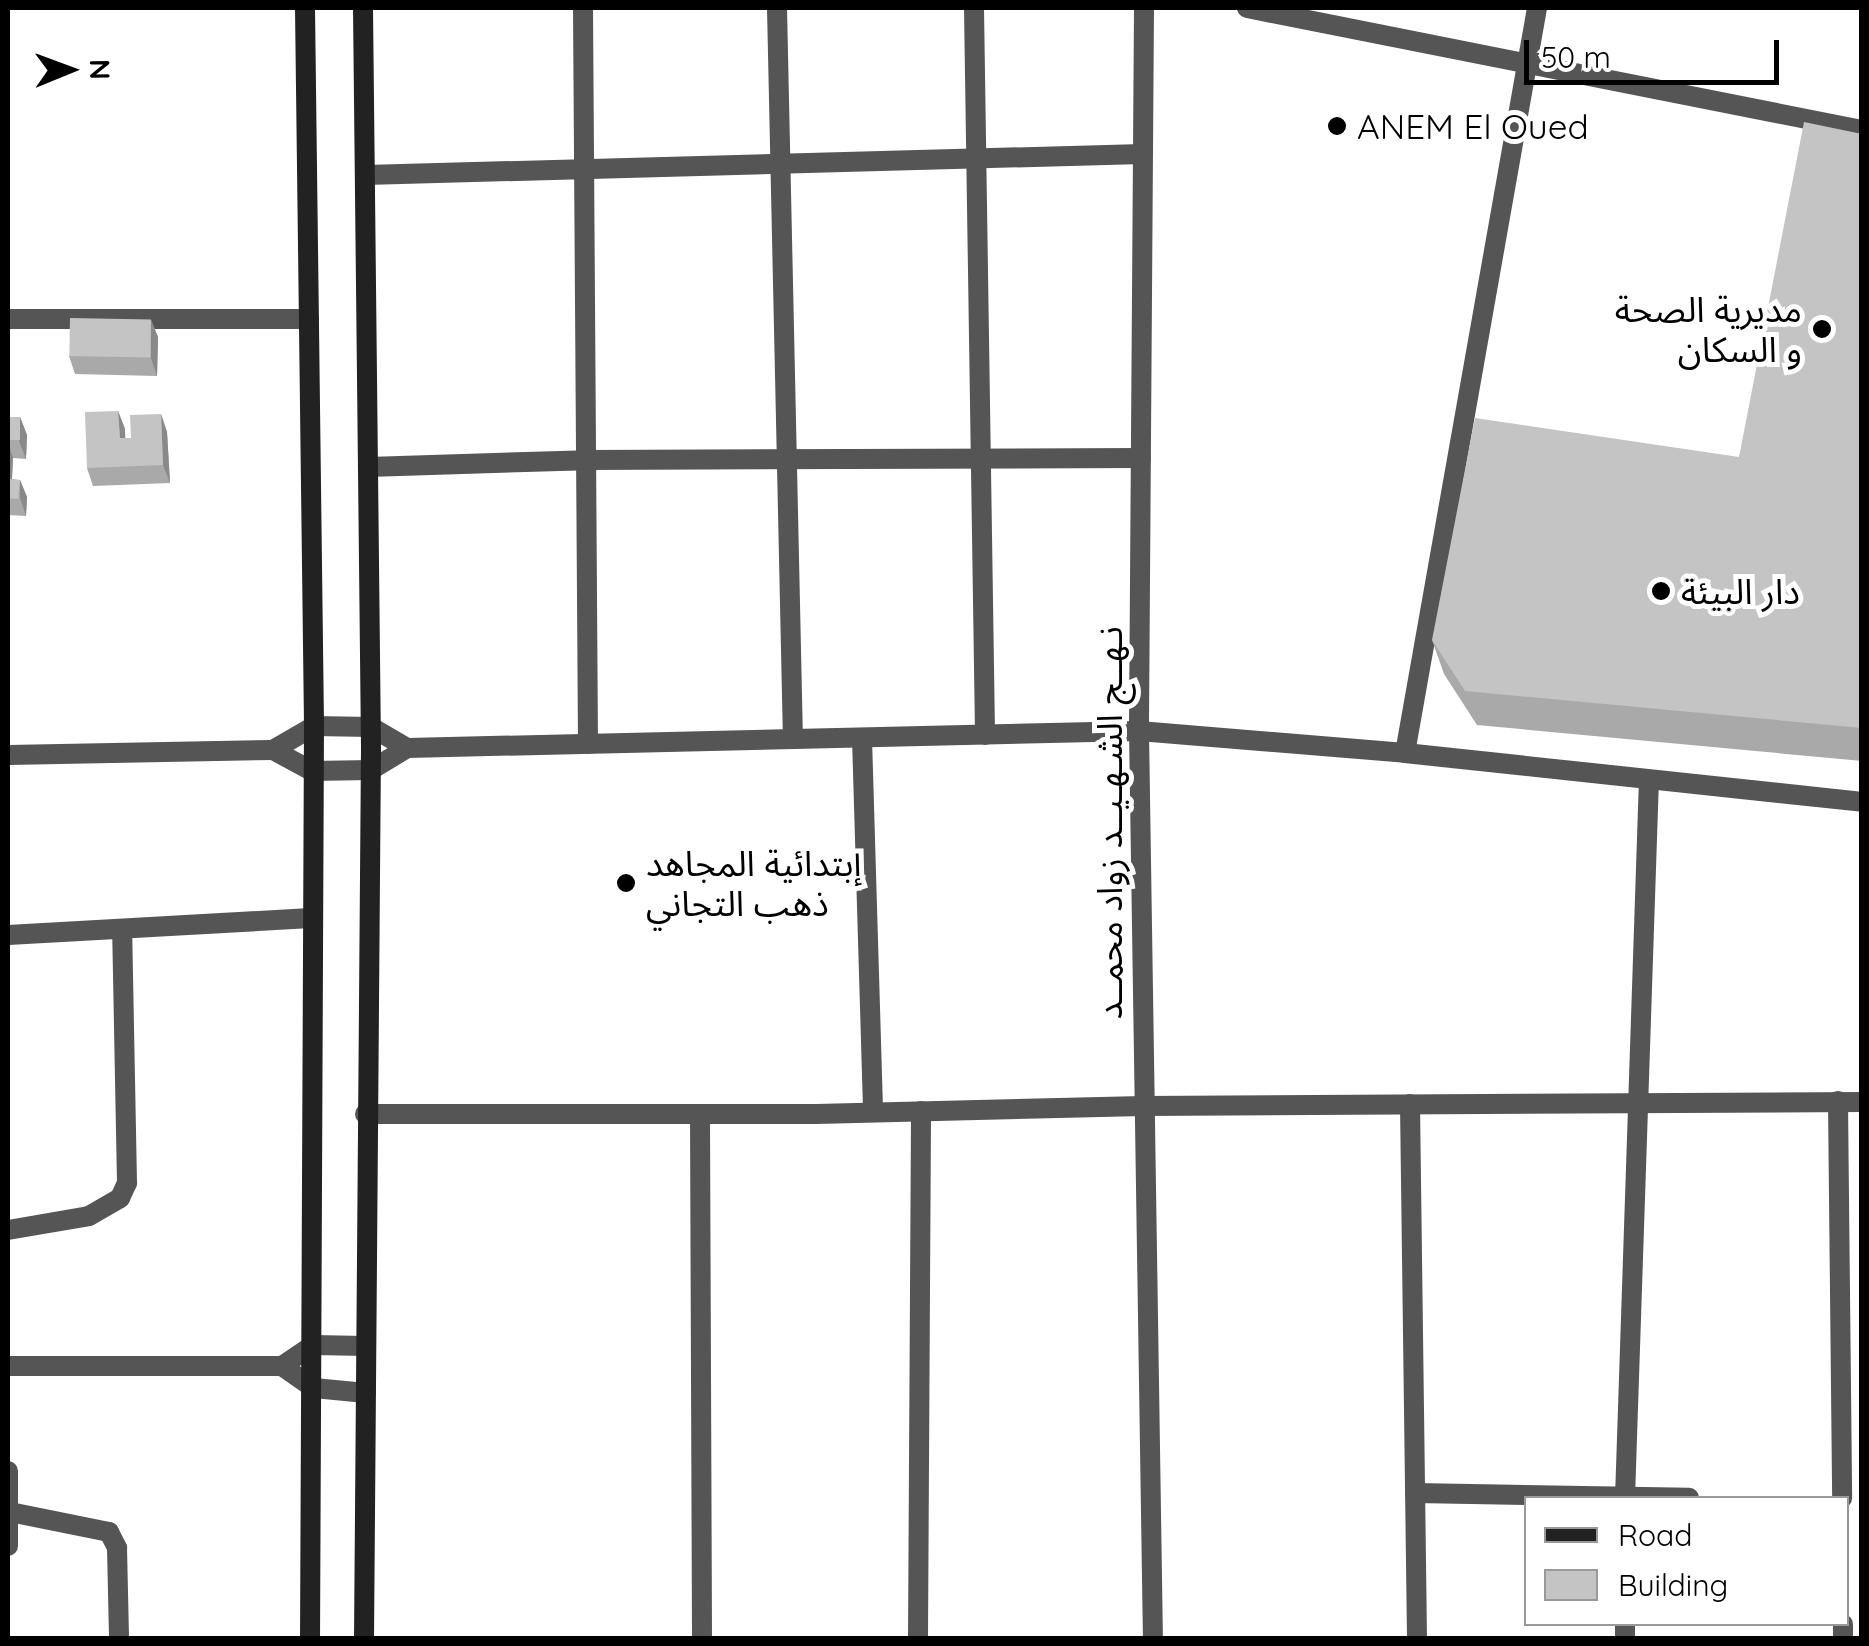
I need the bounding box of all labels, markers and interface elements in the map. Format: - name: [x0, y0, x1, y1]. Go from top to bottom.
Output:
- north arrow: [20, 20, 120, 120]
- scale bar: [1529, 20, 1784, 82]
- text: 50 m: [1541, 38, 1611, 76]
- text: N: [83, 59, 118, 80]
- place label: ANEM El Oued: [1357, 105, 1589, 147]
- marker: ANEM El Oued: [1326, 115, 1348, 137]
- place label: مديرية الصحة و السكان: [1615, 288, 1802, 370]
- marker: مديرية الصحة و السكان: [1811, 318, 1833, 340]
- place label: دار البيئة: [1681, 570, 1800, 612]
- marker: دار البيئة: [1650, 580, 1672, 602]
- street label: نـهــج الشـهـيــد زواد محمــد: [1088, 626, 1130, 1020]
- place label: إبتدائية المجاهد ذهب التجاني: [646, 842, 862, 924]
- marker: إبتدائية المجاهد ذهب التجاني: [615, 872, 637, 894]
- legend: [1524, 1496, 1849, 1626]
- text: Road: [1618, 1516, 1692, 1554]
- text: Building: [1618, 1566, 1728, 1604]

